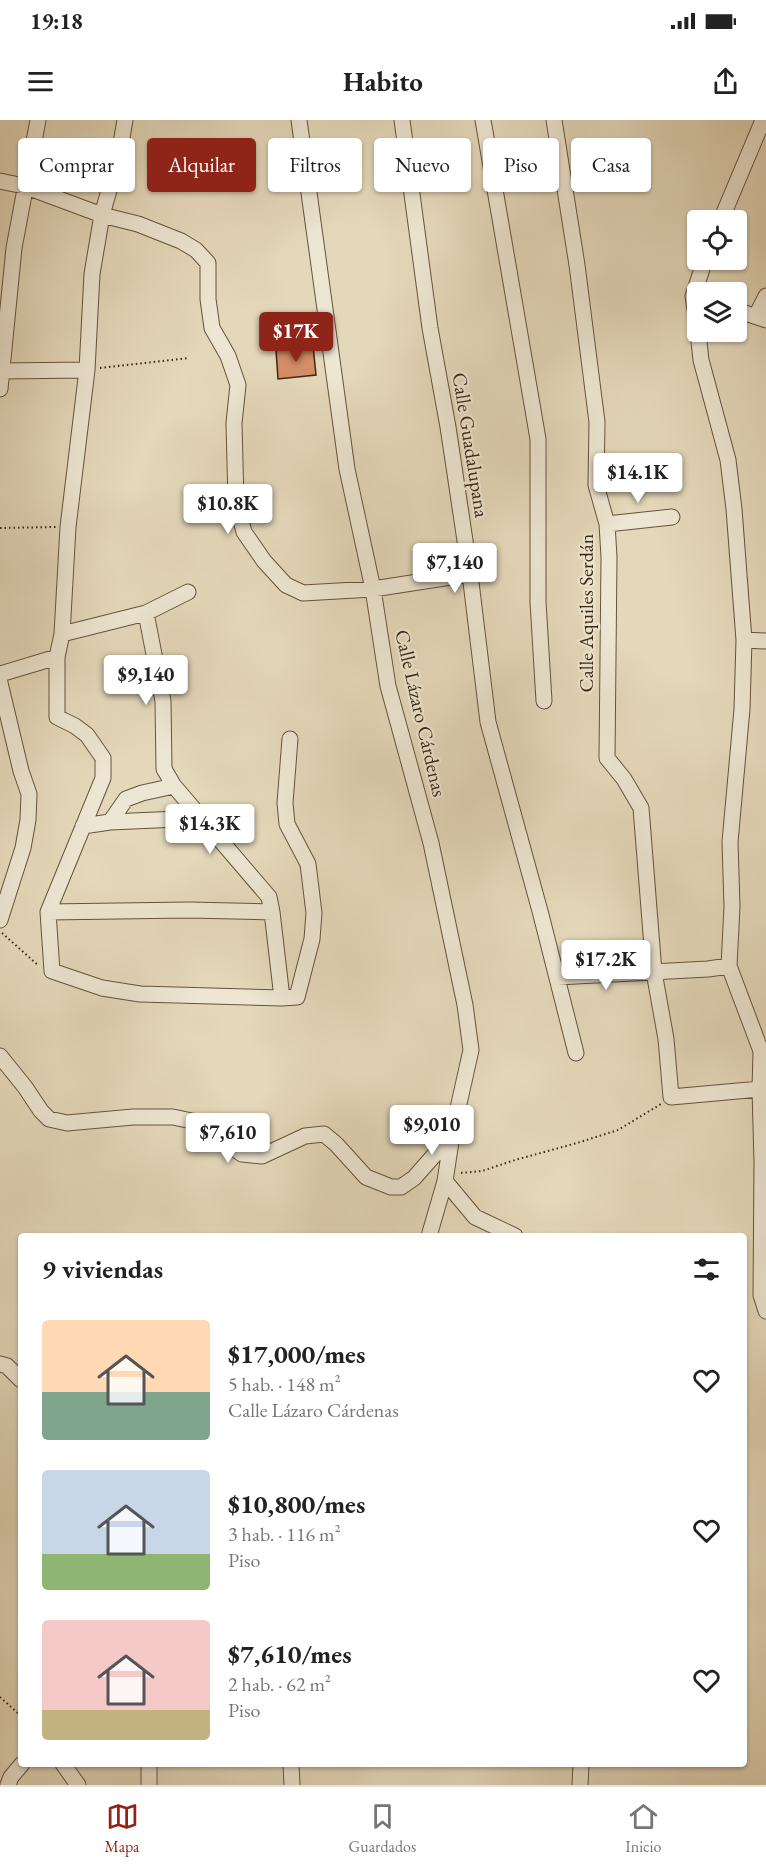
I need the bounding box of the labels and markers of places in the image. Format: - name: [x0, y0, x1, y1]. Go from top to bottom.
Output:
- pin: $17K: [260, 312, 332, 363]
- pin: $14.1K: [589, 453, 687, 504]
- pin: $10.8K: [179, 484, 277, 535]
- pin: $7,140: [406, 543, 504, 594]
- pin: $9,140: [97, 655, 195, 706]
- pin: $14.3K: [161, 804, 259, 855]
- pin: $17.2K: [557, 940, 655, 991]
- pin: $9,010: [383, 1105, 481, 1156]
- pin: $7,610: [179, 1113, 277, 1164]

